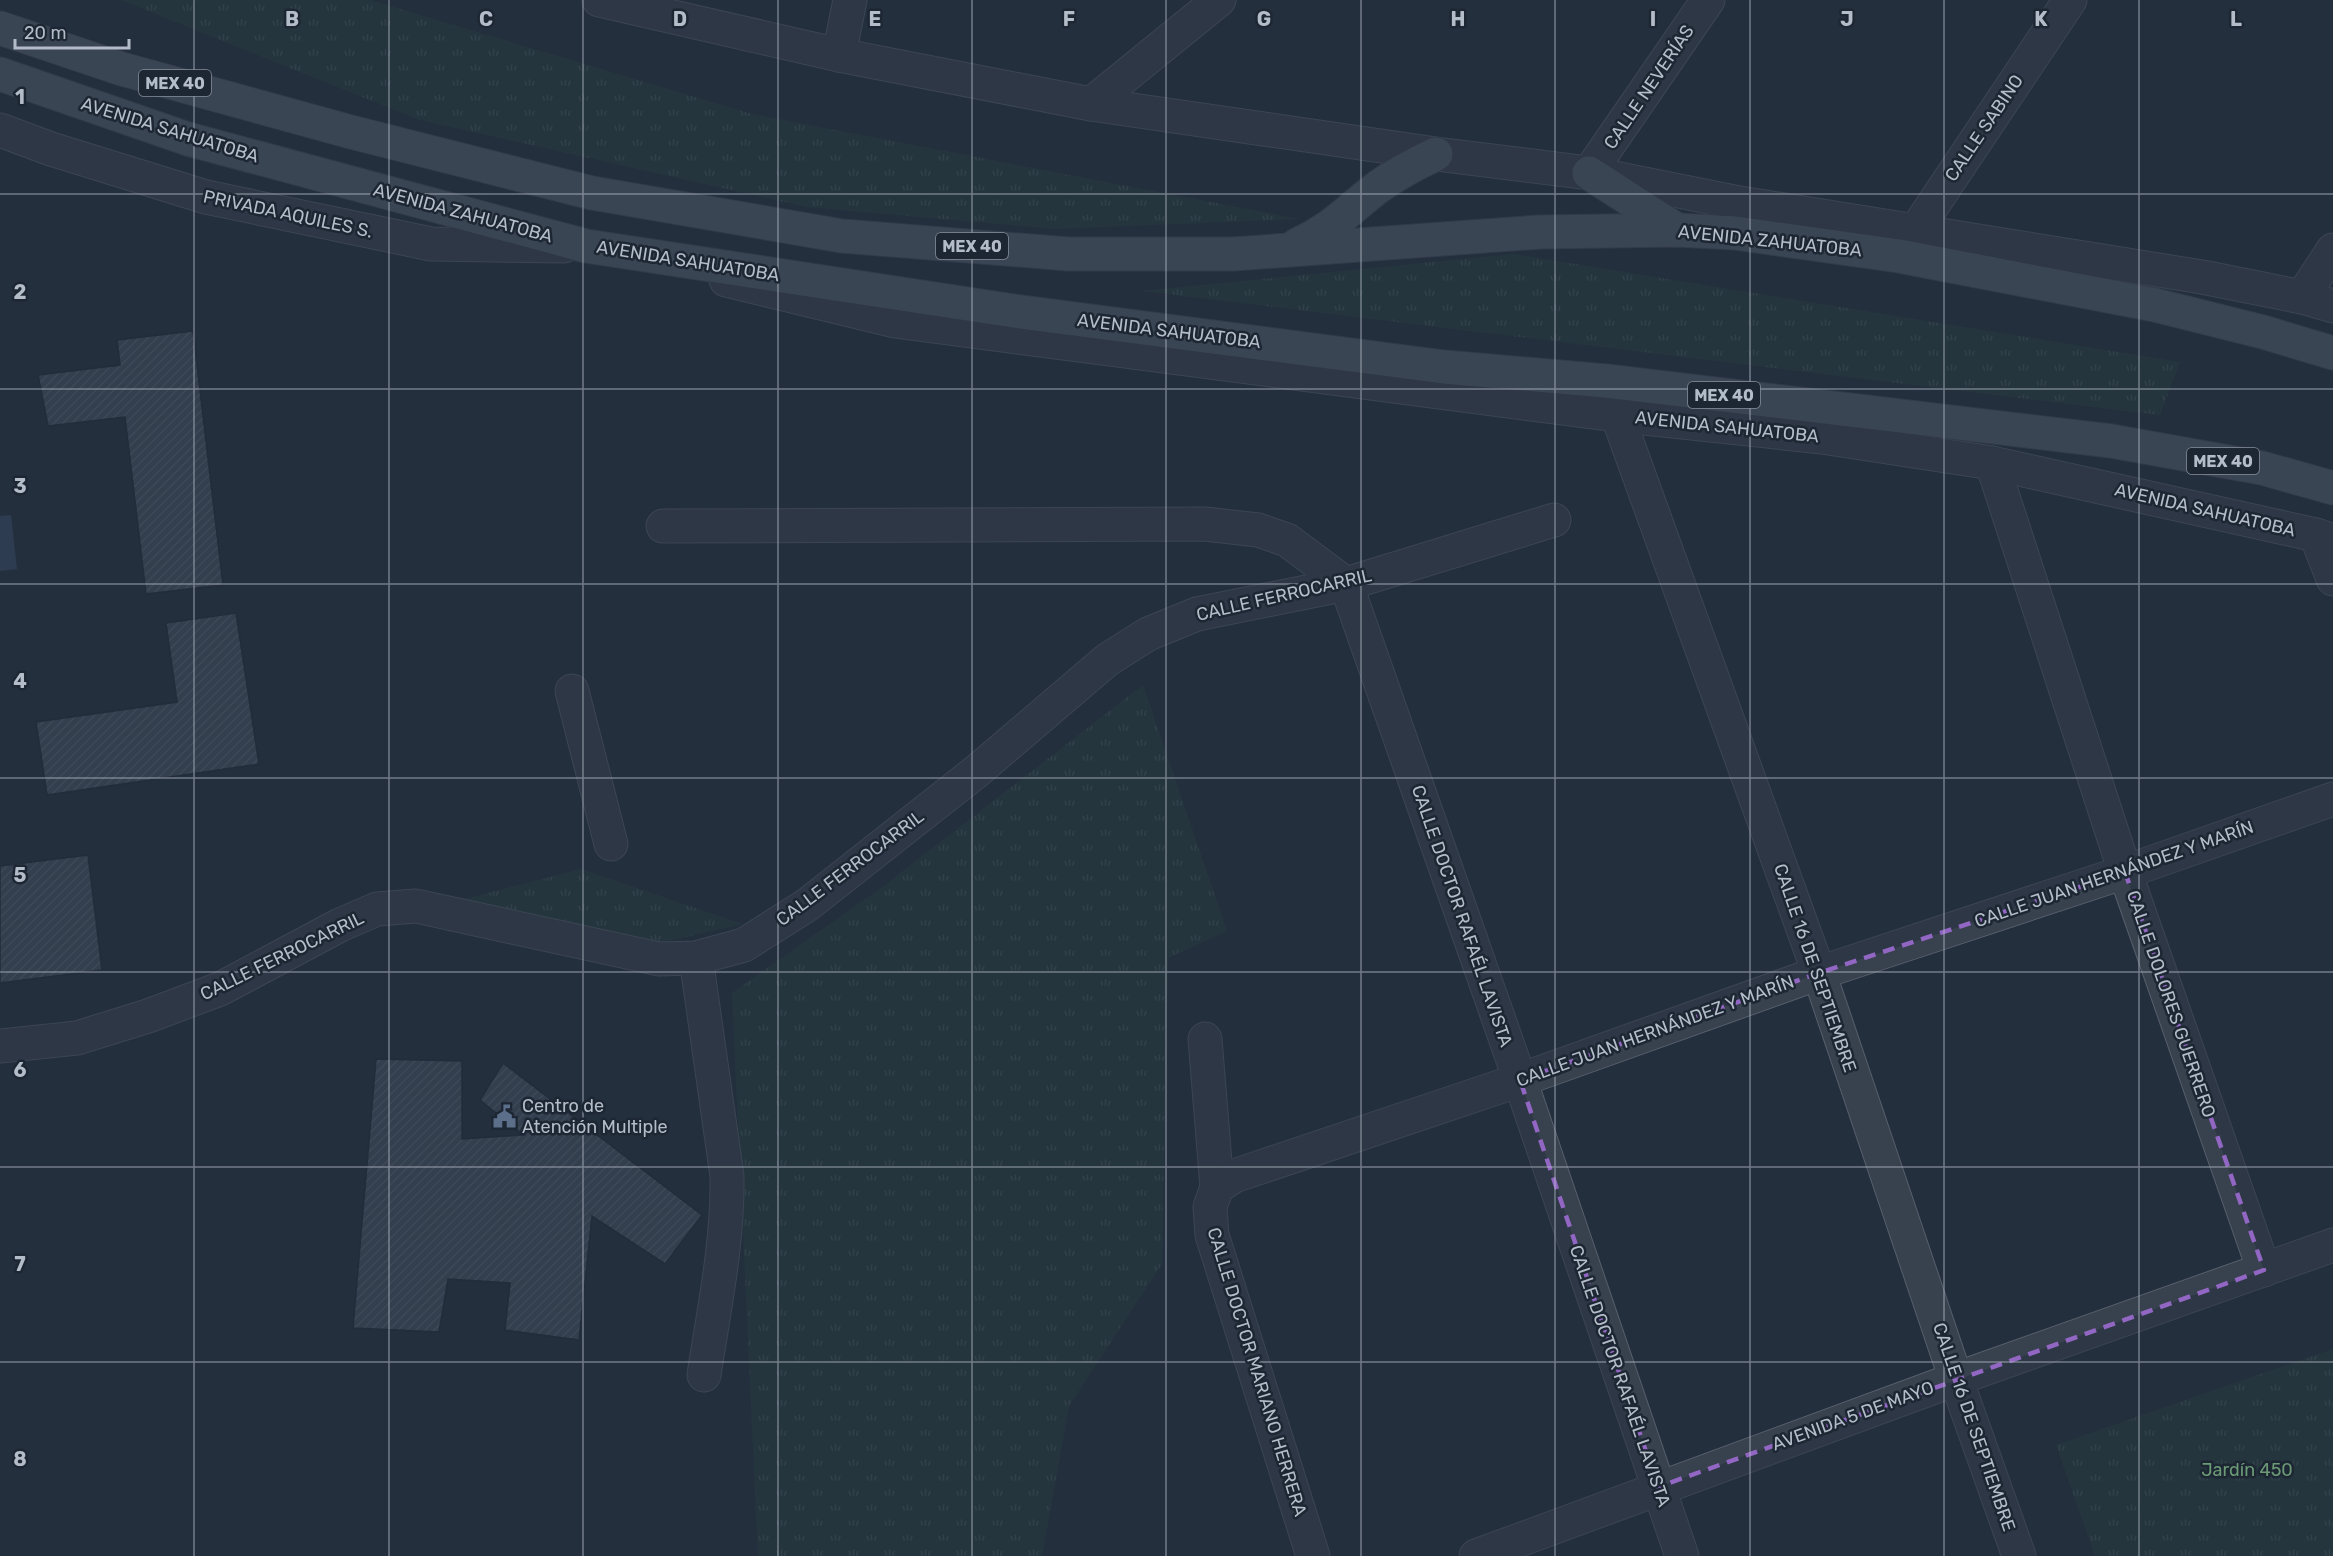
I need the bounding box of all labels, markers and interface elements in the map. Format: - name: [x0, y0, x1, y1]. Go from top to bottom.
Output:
- text: B: [285, 7, 299, 31]
- text: C: [479, 7, 493, 31]
- text: D: [673, 7, 687, 31]
- text: E: [869, 7, 881, 31]
- text: F: [1063, 7, 1075, 31]
- text: G: [1257, 7, 1271, 31]
- text: H: [1451, 7, 1465, 31]
- text: I: [1650, 7, 1656, 31]
- text: J: [1840, 7, 1854, 31]
- text: K: [2034, 7, 2048, 31]
- text: L: [2230, 7, 2242, 31]
- scale bar: [15, 12, 129, 50]
- street label: CALLE NEVERÍAS: [1599, 21, 1699, 153]
- text: 20 m: [24, 22, 66, 44]
- road number: MEX 40: [139, 70, 211, 96]
- street label: CALLE SABINO: [1940, 70, 2028, 186]
- text: 1: [15, 85, 25, 109]
- street label: AVENIDA SAHUATOBA: [78, 92, 262, 168]
- street label: AVENIDA ZAHUATOBA: [371, 178, 555, 248]
- street label: PRIVADA AQUILES S.: [201, 185, 375, 243]
- street label: AVENIDA ZAHUATOBA: [1677, 220, 1863, 262]
- road number: MEX 40: [936, 233, 1008, 259]
- street label: AVENIDA SAHUATOBA: [595, 236, 781, 286]
- text: 2: [14, 280, 27, 304]
- street label: AVENIDA SAHUATOBA: [1076, 309, 1262, 353]
- road number: MEX 40: [1688, 382, 1760, 408]
- street label: AVENIDA SAHUATOBA: [1634, 406, 1820, 448]
- road number: MEX 40: [2187, 448, 2259, 474]
- text: 3: [13, 474, 27, 498]
- street label: AVENIDA SAHUATOBA: [2112, 478, 2298, 542]
- street label: CALLE FERROCARRIL: [1194, 564, 1374, 626]
- text: 4: [13, 669, 27, 693]
- street label: CALLE DOCTOR RAFAÉL LAVISTA: [1407, 782, 1517, 1050]
- street label: CALLE FERROCARRIL: [772, 805, 928, 931]
- street label: CALLE JUAN HERNÁNDEZ Y MARÍN: [1971, 816, 2257, 932]
- street label: CALLE 16 DE SEPTIEMBRE: [1769, 861, 1861, 1075]
- text: 5: [14, 863, 27, 887]
- street label: CALLE DOLORES GUERRERO: [2122, 888, 2220, 1120]
- street label: CALLE FERROCARRIL: [197, 907, 367, 1005]
- street label: CALLE JUAN HERNÁNDEZ Y MARÍN: [1513, 970, 1797, 1092]
- text: 6: [13, 1058, 27, 1082]
- place label: Centro de Atención Multiple: [522, 1095, 668, 1138]
- public building icon: Centro de Atención Multiple: [491, 1103, 517, 1129]
- street label: CALLE DOCTOR MARIANO HERRERA: [1202, 1225, 1312, 1519]
- street label: CALLE DOCTOR RAFAÉL LAVISTA: [1565, 1242, 1675, 1510]
- text: 7: [14, 1252, 26, 1276]
- street label: CALLE 16 DE SEPTIEMBRE: [1928, 1320, 2020, 1534]
- street label: AVENIDA 5 DE MAYO: [1769, 1376, 1937, 1456]
- text: 8: [13, 1447, 27, 1471]
- park label: Jardín 450: [2201, 1459, 2293, 1481]

